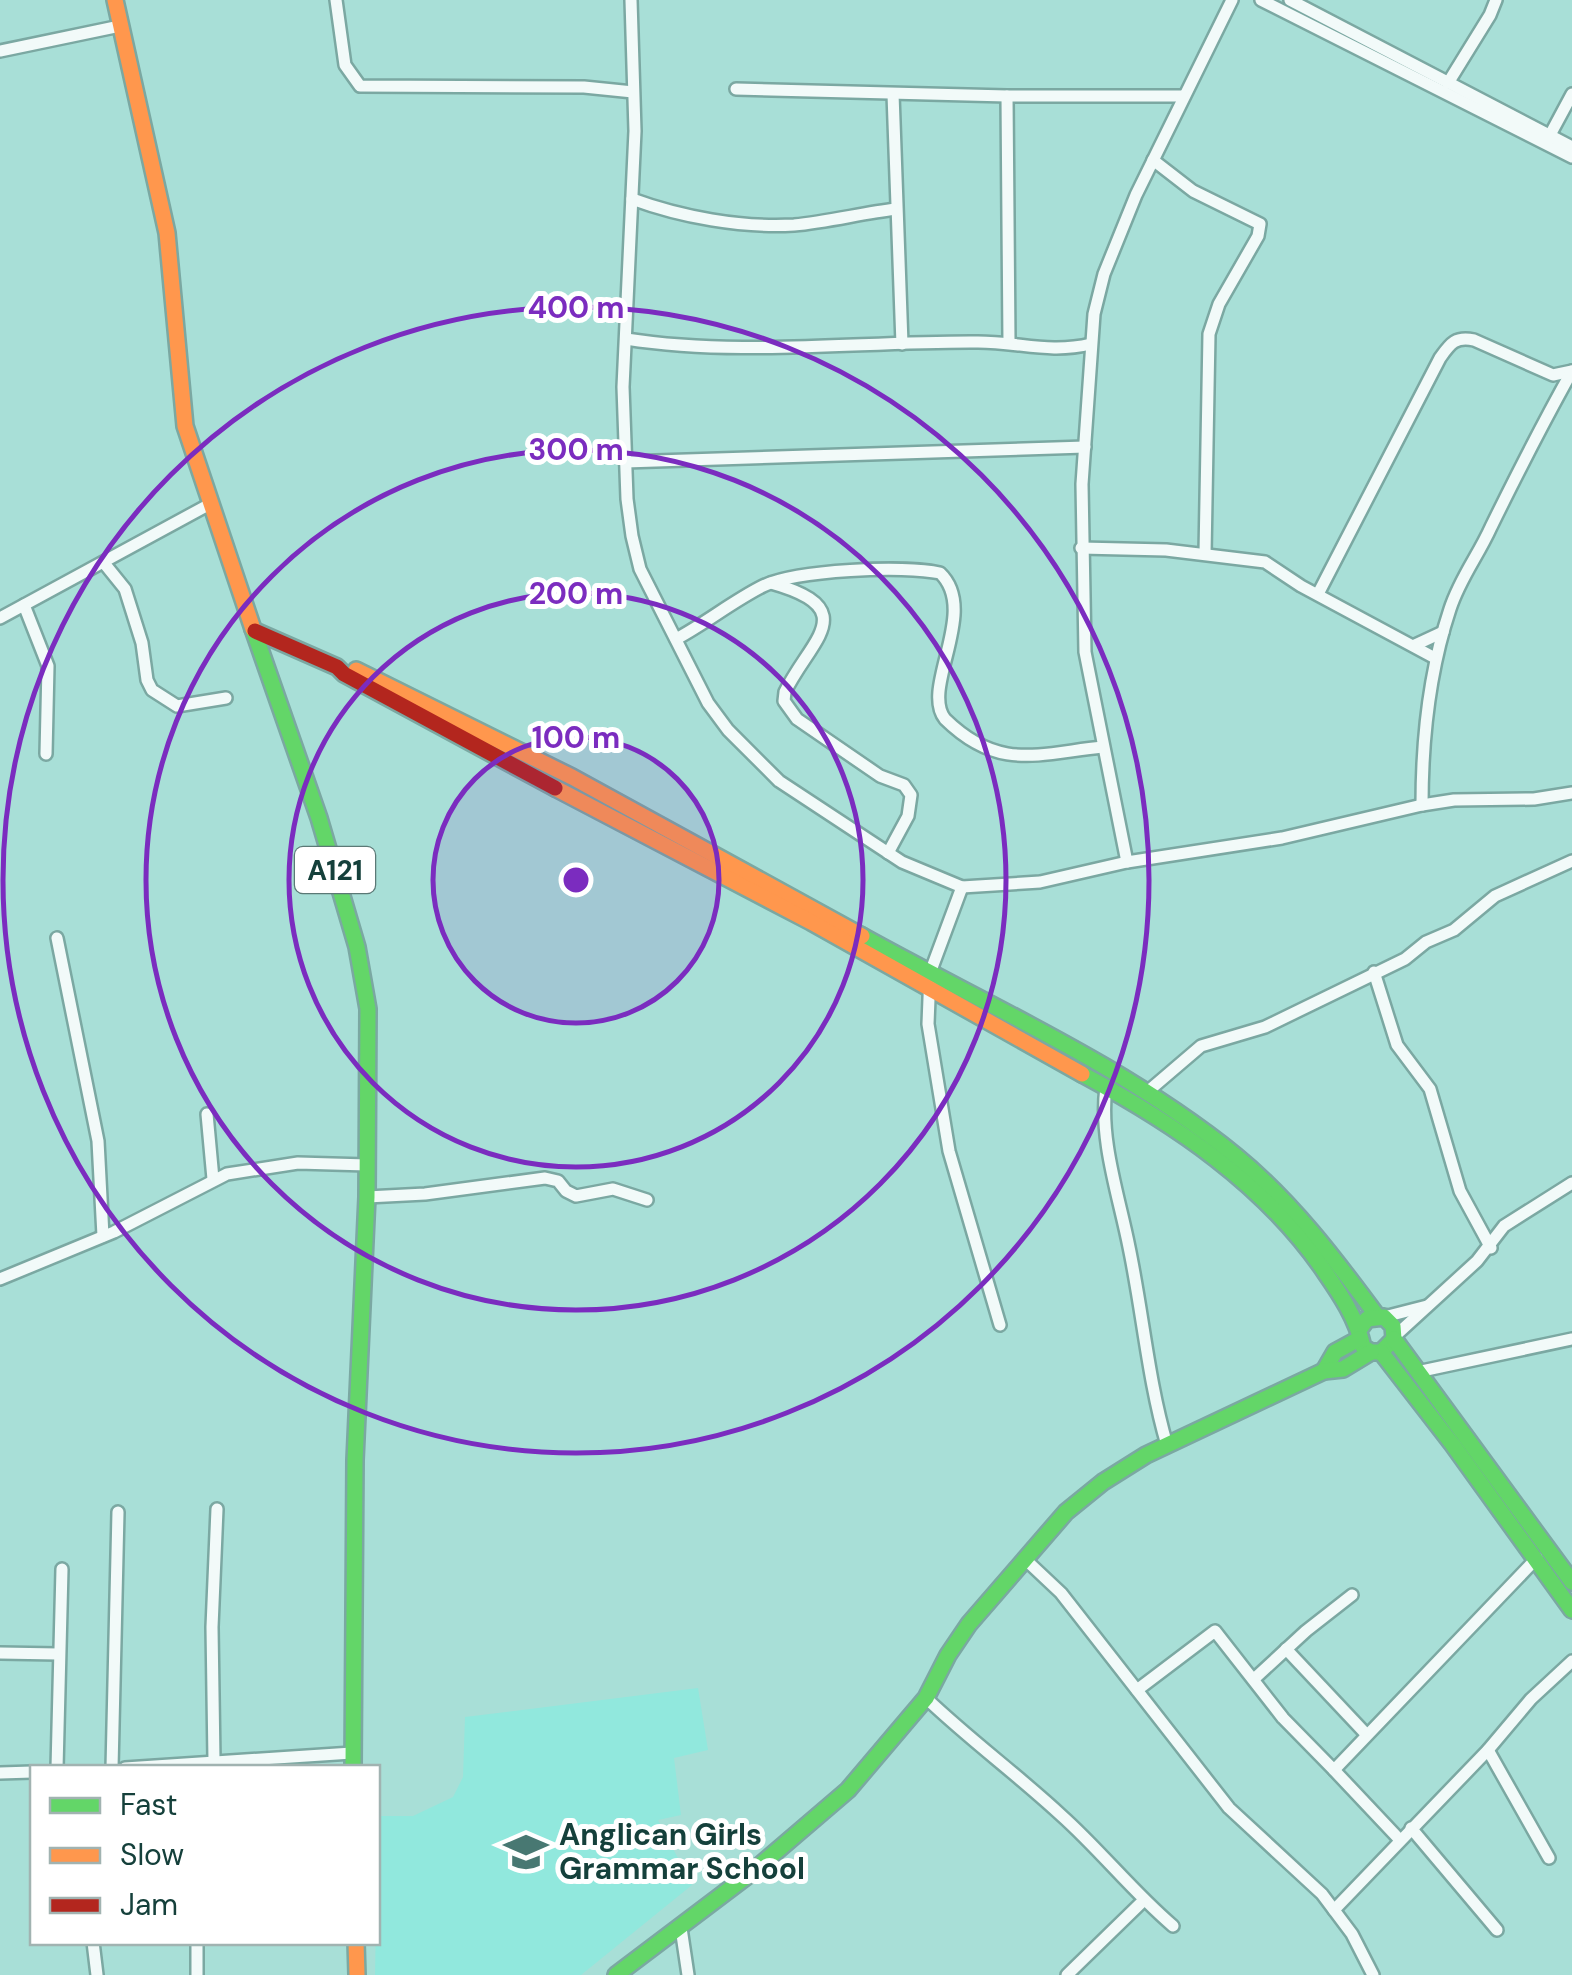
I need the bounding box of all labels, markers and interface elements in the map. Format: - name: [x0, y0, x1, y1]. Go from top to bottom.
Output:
- text: 400 m: [527, 288, 625, 327]
- text: 300 m: [528, 430, 624, 469]
- text: 200 m: [529, 574, 623, 613]
- text: 100 m: [532, 718, 620, 757]
- road number: A121: [295, 847, 375, 893]
- centre of rings: [558, 862, 594, 898]
- legend: [30, 1765, 380, 1945]
- text: Fast: [120, 1785, 178, 1824]
- place label: Anglican Girls Grammar School: [559, 1815, 805, 1888]
- school or university icon: Anglican Girls Grammar School: [502, 1828, 550, 1876]
- text: Slow: [120, 1835, 184, 1874]
- text: Jam: [120, 1885, 178, 1924]

